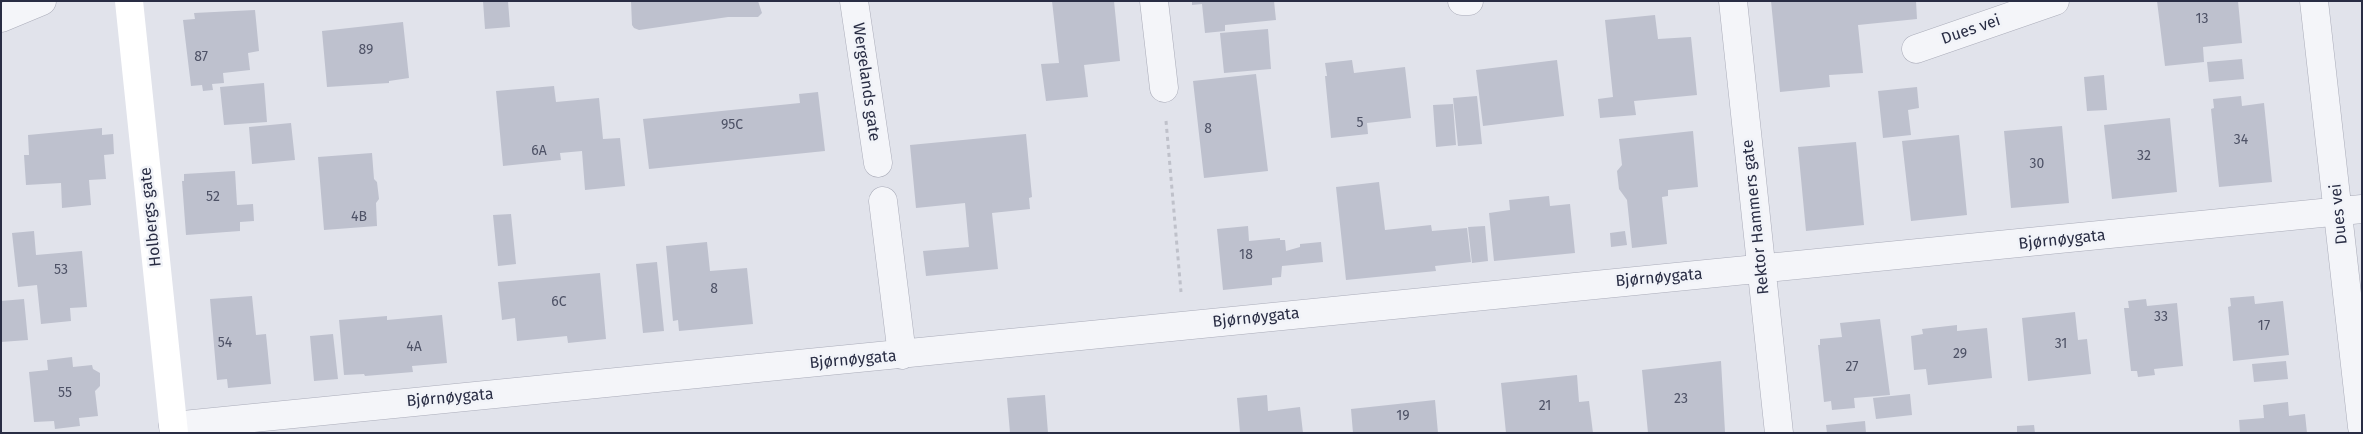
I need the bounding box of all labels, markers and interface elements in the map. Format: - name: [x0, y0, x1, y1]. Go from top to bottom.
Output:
- street label: Dues vei: [1939, 11, 2003, 49]
- house number: 13: [2195, 11, 2209, 27]
- street label: Wergelands gate: [848, 22, 884, 142]
- house number: 89: [359, 42, 373, 58]
- house number: 87: [194, 49, 208, 65]
- house number: 5: [1356, 115, 1364, 131]
- house number: 95C: [721, 117, 743, 133]
- house number: 8: [1204, 121, 1212, 137]
- house number: 34: [2234, 132, 2248, 148]
- street label: Rektor Hammers gate: [1738, 138, 1774, 296]
- house number: 6A: [531, 143, 547, 159]
- house number: 32: [2137, 148, 2151, 164]
- house number: 30: [2030, 156, 2044, 172]
- street label: Holbergs gate: [136, 166, 166, 268]
- street label: Dues vei: [2326, 183, 2352, 245]
- house number: 52: [206, 189, 220, 205]
- house number: 4B: [351, 209, 367, 225]
- street label: Bjørnøygata: [2018, 226, 2106, 254]
- house number: 18: [1239, 247, 1253, 263]
- house number: 53: [54, 262, 68, 278]
- street label: Bjørnøygata: [1615, 265, 1703, 291]
- house number: 8: [710, 281, 718, 297]
- house number: 6C: [551, 294, 567, 310]
- street label: Bjørnøygata: [1212, 304, 1300, 332]
- house number: 33: [2154, 309, 2168, 325]
- house number: 17: [2258, 318, 2270, 334]
- house number: 54: [218, 335, 232, 351]
- house number: 31: [2055, 336, 2067, 352]
- house number: 4A: [406, 339, 422, 355]
- house number: 29: [1953, 346, 1967, 362]
- street label: Bjørnøygata: [809, 347, 897, 373]
- house number: 27: [1845, 359, 1859, 375]
- house number: 55: [58, 385, 72, 401]
- street label: Bjørnøygata: [406, 385, 494, 411]
- house number: 23: [1674, 391, 1688, 407]
- house number: 21: [1539, 398, 1551, 414]
- house number: 19: [1396, 408, 1410, 424]

